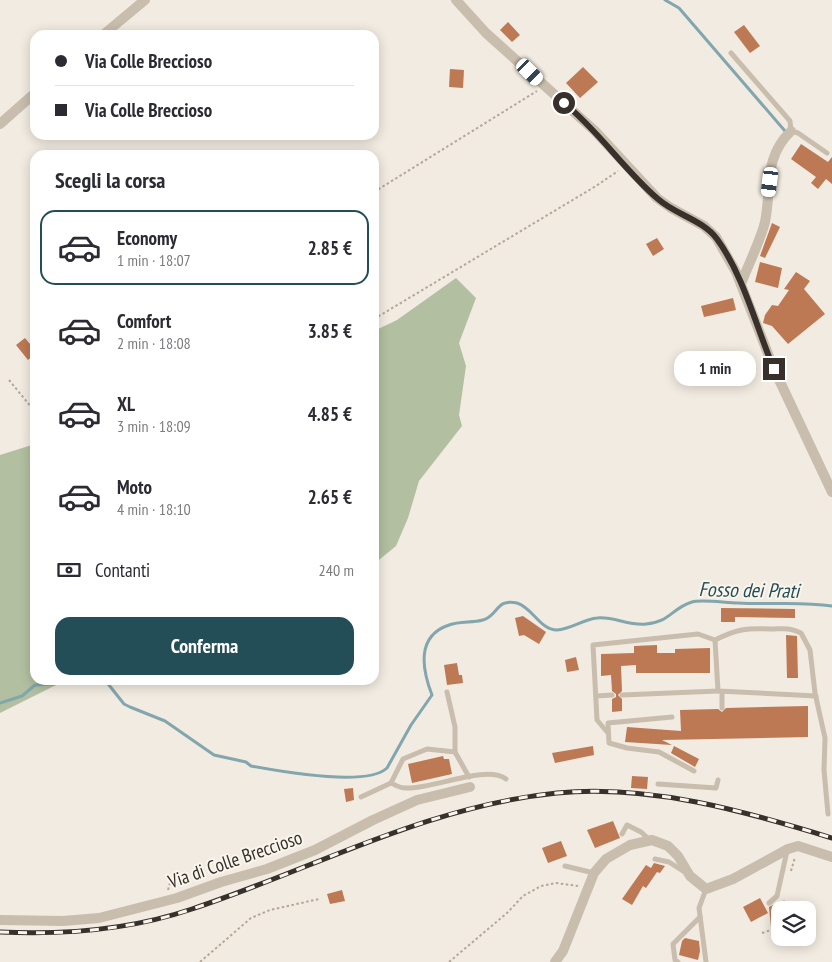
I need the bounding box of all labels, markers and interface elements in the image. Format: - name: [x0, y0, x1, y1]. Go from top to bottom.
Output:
- text: Via Colle Breccioso: [85, 49, 212, 73]
- car: [514, 56, 545, 88]
- route start: [553, 92, 575, 114]
- text: Via Colle Breccioso: [85, 98, 212, 122]
- text: Scegli la corsa: [55, 166, 165, 194]
- car: [760, 166, 779, 198]
- icon: car: [57, 225, 102, 270]
- text: Economy: [117, 226, 177, 250]
- text: 2.85 €: [308, 236, 352, 260]
- text: 1 min · 18:07: [117, 250, 191, 270]
- icon: car: [57, 308, 102, 353]
- text: Comfort: [117, 309, 171, 333]
- text: 3.85 €: [308, 319, 352, 343]
- text: 2 min · 18:08: [117, 333, 191, 353]
- callout: 1 min: [674, 352, 756, 386]
- text: 1 min: [699, 358, 731, 378]
- route end: [763, 358, 785, 380]
- icon: car: [57, 391, 102, 436]
- text: XL: [117, 392, 135, 416]
- text: 4.85 €: [308, 402, 352, 426]
- text: 3 min · 18:09: [117, 416, 191, 436]
- icon: car: [57, 474, 102, 519]
- text: Moto: [117, 475, 152, 499]
- text: 2.65 €: [308, 485, 352, 509]
- text: 4 min · 18:10: [117, 499, 191, 519]
- icon: cash: [55, 556, 83, 584]
- text: Contanti: [95, 558, 150, 582]
- text: 240 m: [319, 560, 354, 580]
- water label: Fosso dei Prati: [698, 576, 802, 604]
- button: Conferma: [55, 617, 354, 675]
- street label: Via di Colle Breccioso: [164, 825, 305, 893]
- map controls: [771, 901, 816, 946]
- button: layers: [771, 901, 816, 946]

